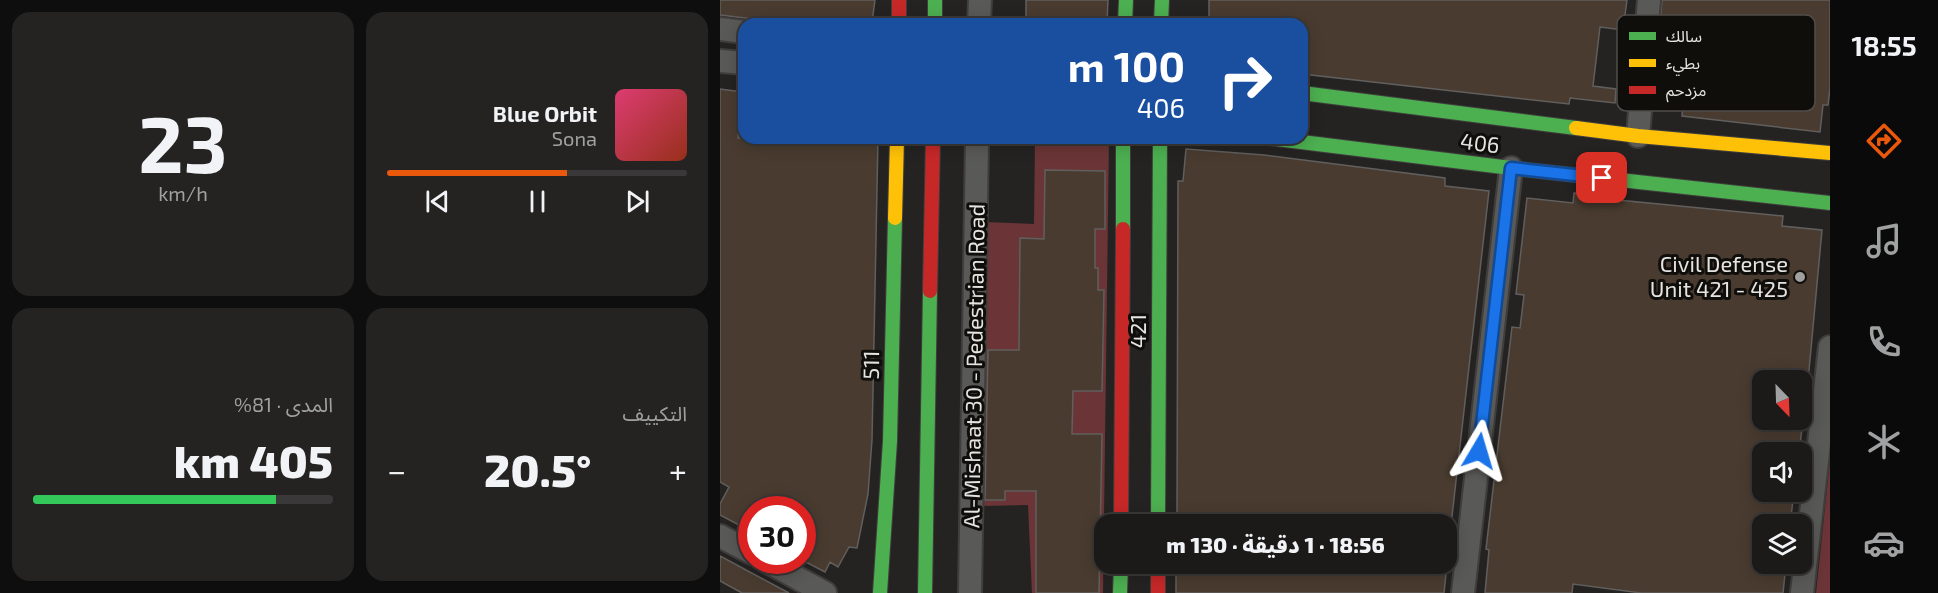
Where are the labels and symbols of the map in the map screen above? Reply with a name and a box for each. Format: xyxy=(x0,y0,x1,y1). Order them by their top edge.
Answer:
legend xyxy=(1617,15,1815,111)
text: سالك xyxy=(1666,26,1702,45)
text: بطيء xyxy=(1666,53,1700,76)
text: مزدحم xyxy=(1666,80,1706,103)
street label: 406 xyxy=(1459,127,1501,157)
pin xyxy=(1576,152,1627,203)
street label: Al-Mishaat 30 - Pedestrian Road xyxy=(957,204,989,528)
place label: Civil Defense Unit 421 - 425 xyxy=(1650,250,1788,301)
marker: Civil Defense Unit 421 - 425 xyxy=(1793,270,1807,284)
street label: 421 xyxy=(1124,314,1150,348)
street label: 511 xyxy=(857,350,883,380)
north arrow xyxy=(1752,370,1812,430)
position arrow xyxy=(1447,419,1511,483)
speed limit sign: 30 xyxy=(738,496,816,574)

